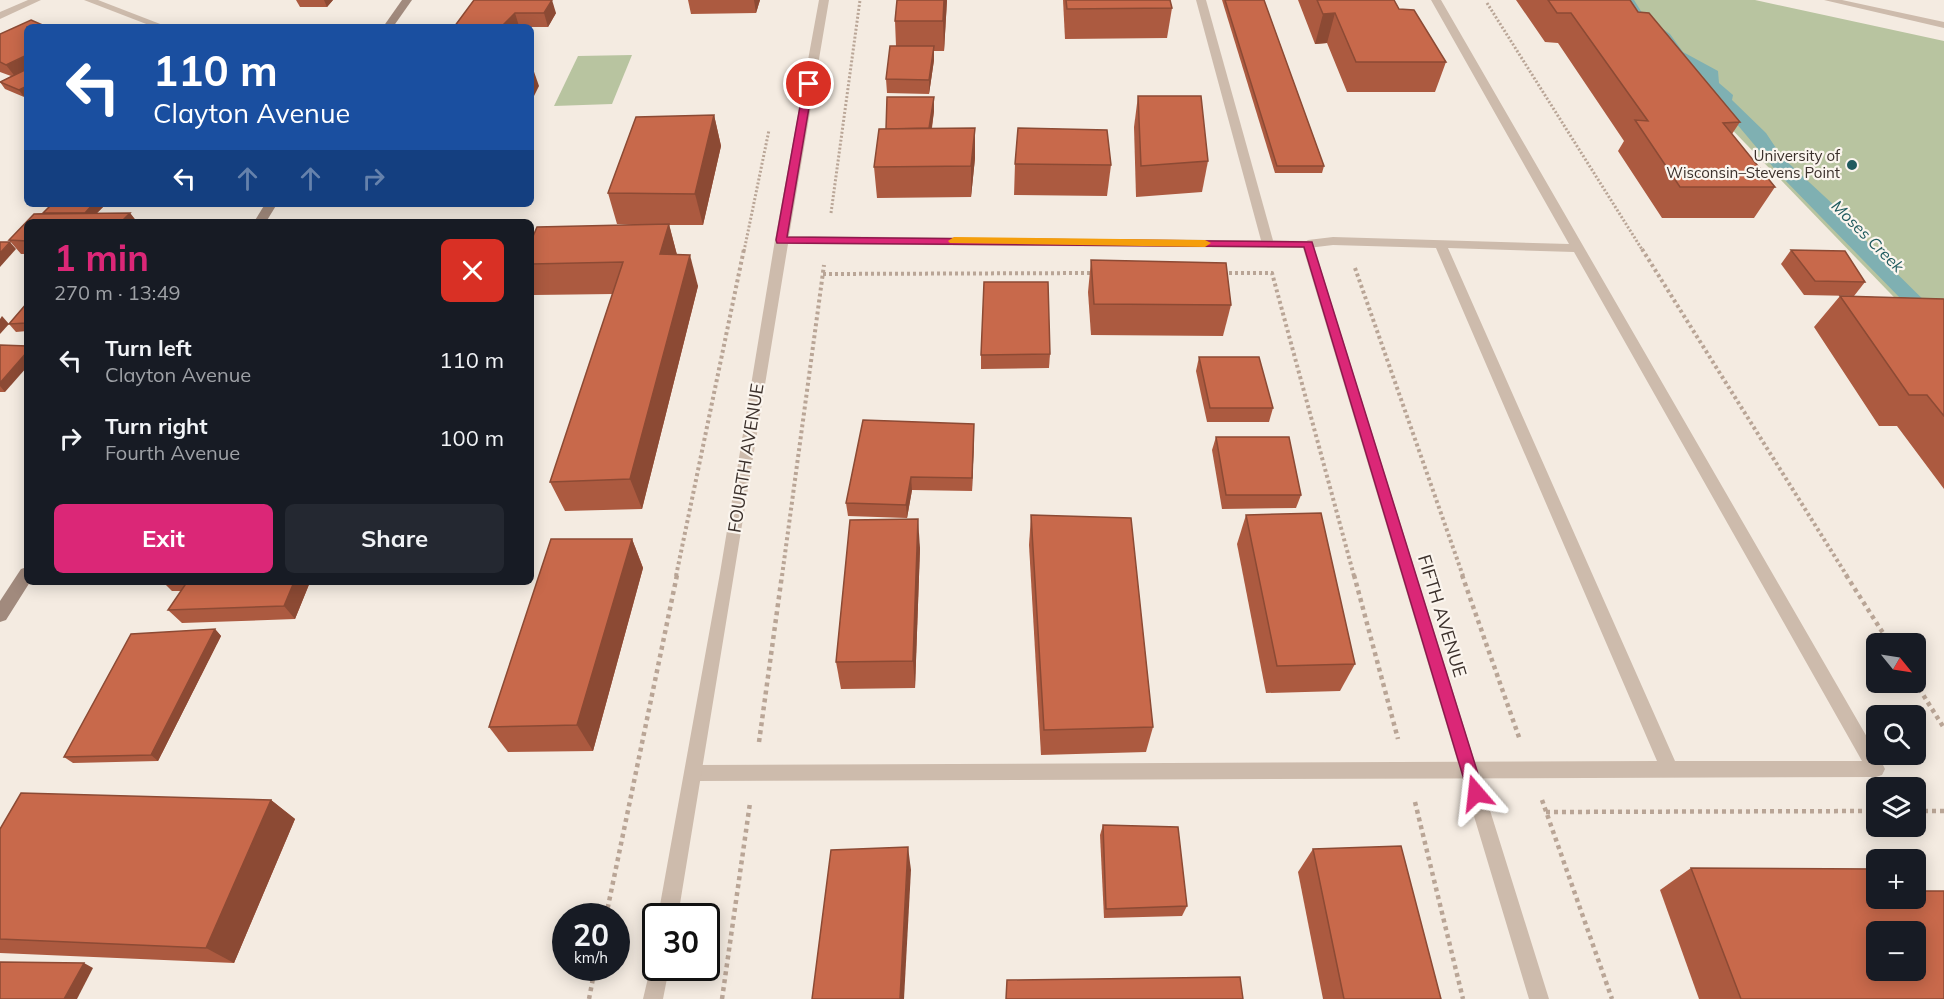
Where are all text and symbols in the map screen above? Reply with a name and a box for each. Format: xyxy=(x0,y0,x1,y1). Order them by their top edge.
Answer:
text: 110 m xyxy=(153,44,278,97)
icon: left xyxy=(54,48,132,126)
pin xyxy=(783,58,834,109)
icon: arrive xyxy=(792,67,825,100)
text: Clayton Avenue xyxy=(153,96,350,130)
place label: University of Wisconsin–Stevens Point xyxy=(1666,146,1841,182)
marker: University of Wisconsin–Stevens Point xyxy=(1845,158,1859,172)
icon: left xyxy=(168,162,201,195)
icon: ahead xyxy=(231,162,264,195)
icon: ahead xyxy=(294,162,327,195)
icon: right xyxy=(357,162,390,195)
water label: Moses Creek xyxy=(1828,196,1909,277)
text: 1 min xyxy=(54,235,149,280)
button: close xyxy=(441,239,504,302)
text: 270 m · 13:49 xyxy=(54,280,180,305)
text: Turn left xyxy=(105,334,192,362)
icon: left xyxy=(54,344,87,377)
text: 110 m xyxy=(439,346,504,374)
text: Clayton Avenue xyxy=(105,362,251,387)
street label: FOURTH AVENUE xyxy=(722,382,769,534)
text: Turn right xyxy=(105,412,208,440)
icon: right xyxy=(54,422,87,455)
text: 100 m xyxy=(439,424,504,452)
text: Fourth Avenue xyxy=(105,440,240,465)
button: Exit xyxy=(54,504,273,573)
button: Share xyxy=(285,504,504,573)
street label: FIFTH AVENUE xyxy=(1413,552,1472,680)
north arrow xyxy=(1866,633,1926,693)
map controls xyxy=(1866,633,1926,981)
button: search xyxy=(1866,705,1926,765)
position arrow xyxy=(1444,761,1508,825)
button: layers xyxy=(1866,777,1926,837)
button: + xyxy=(1866,849,1926,909)
speed limit sign: 30 xyxy=(642,903,720,981)
text: 20 xyxy=(573,916,609,954)
button: − xyxy=(1866,921,1926,981)
text: km/h xyxy=(574,948,608,967)

